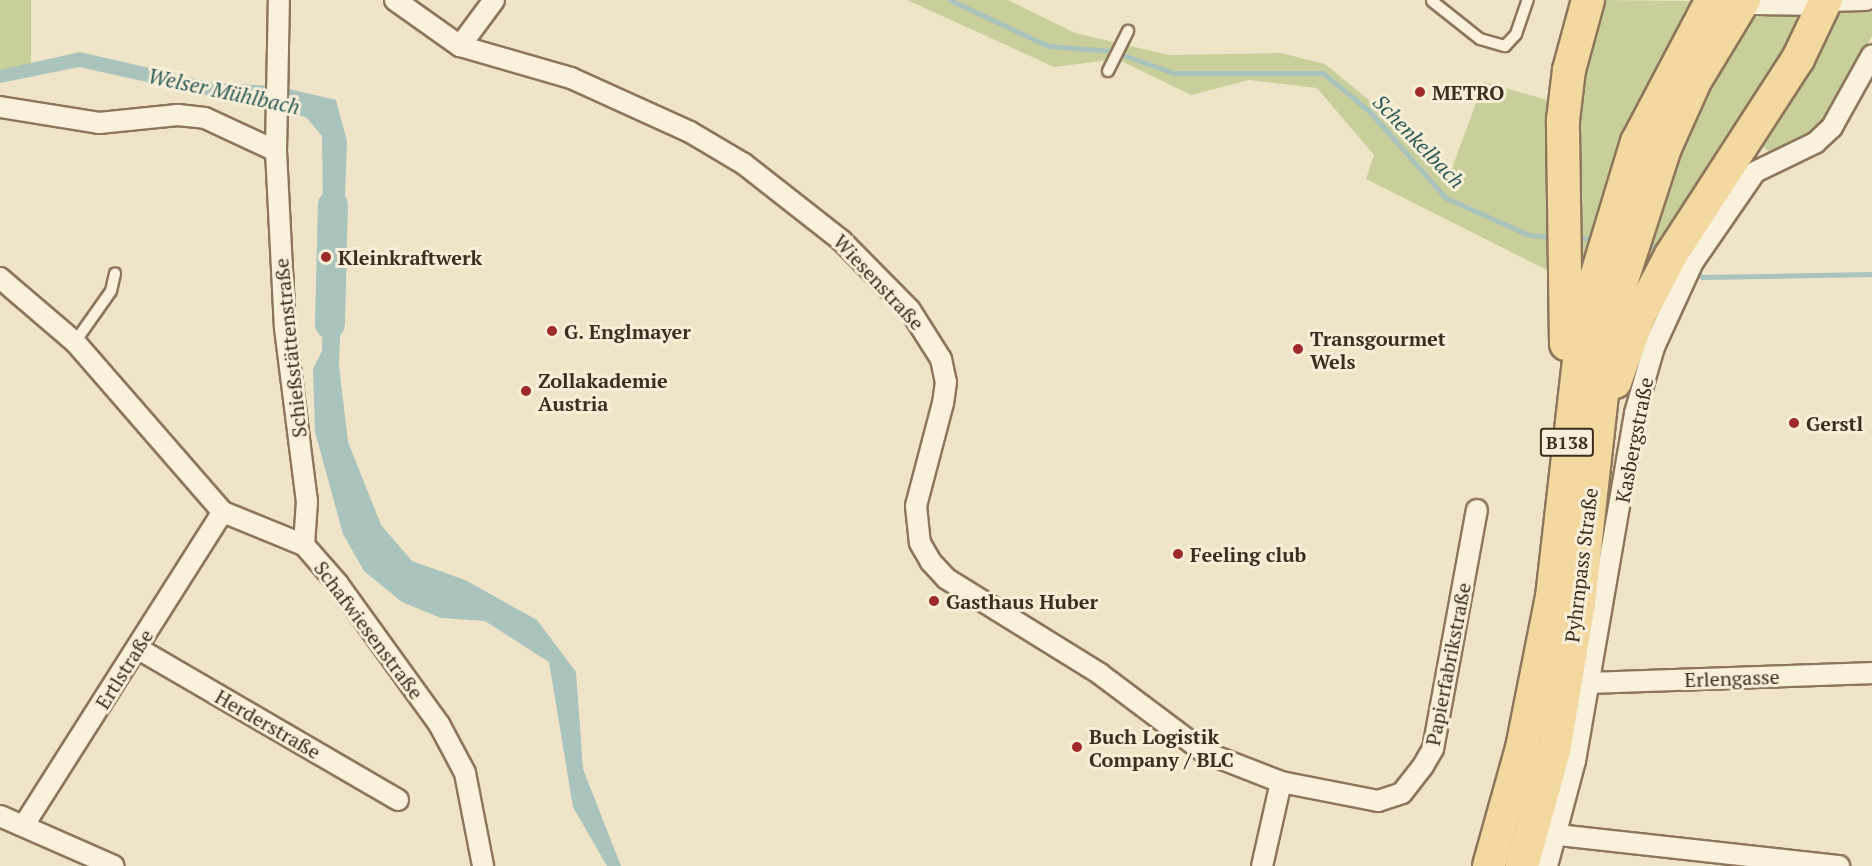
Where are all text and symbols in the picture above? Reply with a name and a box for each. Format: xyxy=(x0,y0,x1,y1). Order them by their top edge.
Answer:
water label: Welser Mühlbach xyxy=(146,63,302,119)
place label: METRO xyxy=(1432,80,1504,104)
marker: METRO xyxy=(1413,85,1427,99)
water label: Schenkelbach xyxy=(1368,89,1470,193)
street label: Wiesenstraße xyxy=(829,229,929,335)
place label: Kleinkraftwerk xyxy=(338,245,482,269)
marker: Kleinkraftwerk xyxy=(319,250,333,264)
street label: Schießstättenstraße xyxy=(269,257,311,439)
place label: G. Englmayer xyxy=(564,319,692,343)
marker: G. Englmayer xyxy=(545,324,559,338)
place label: Transgourmet Wels xyxy=(1310,326,1446,373)
marker: Transgourmet Wels xyxy=(1291,342,1305,356)
place label: Zollakademie Austria xyxy=(538,368,668,415)
street label: Kasbergstraße xyxy=(1610,375,1658,505)
marker: Zollakademie Austria xyxy=(519,384,533,398)
place label: Gerstl xyxy=(1806,411,1863,435)
marker: Gerstl xyxy=(1787,416,1801,430)
road number: B138 xyxy=(1538,427,1596,457)
street label: Pyhrnpass Straße xyxy=(1560,486,1602,644)
place label: Feeling club xyxy=(1190,542,1306,566)
marker: Feeling club xyxy=(1171,547,1185,561)
street label: Schafwiesenstraße xyxy=(309,556,429,704)
street label: Papierfabrikstraße xyxy=(1420,580,1476,748)
place label: Gasthaus Huber xyxy=(946,589,1098,613)
marker: Gasthaus Huber xyxy=(927,594,941,608)
street label: Ertlstraße xyxy=(90,625,158,713)
street label: Erlengasse xyxy=(1684,664,1780,692)
street label: Herderstraße xyxy=(211,684,325,764)
place label: Buch Logistik Company / BLC xyxy=(1089,724,1234,771)
marker: Buch Logistik Company / BLC xyxy=(1070,740,1084,754)

